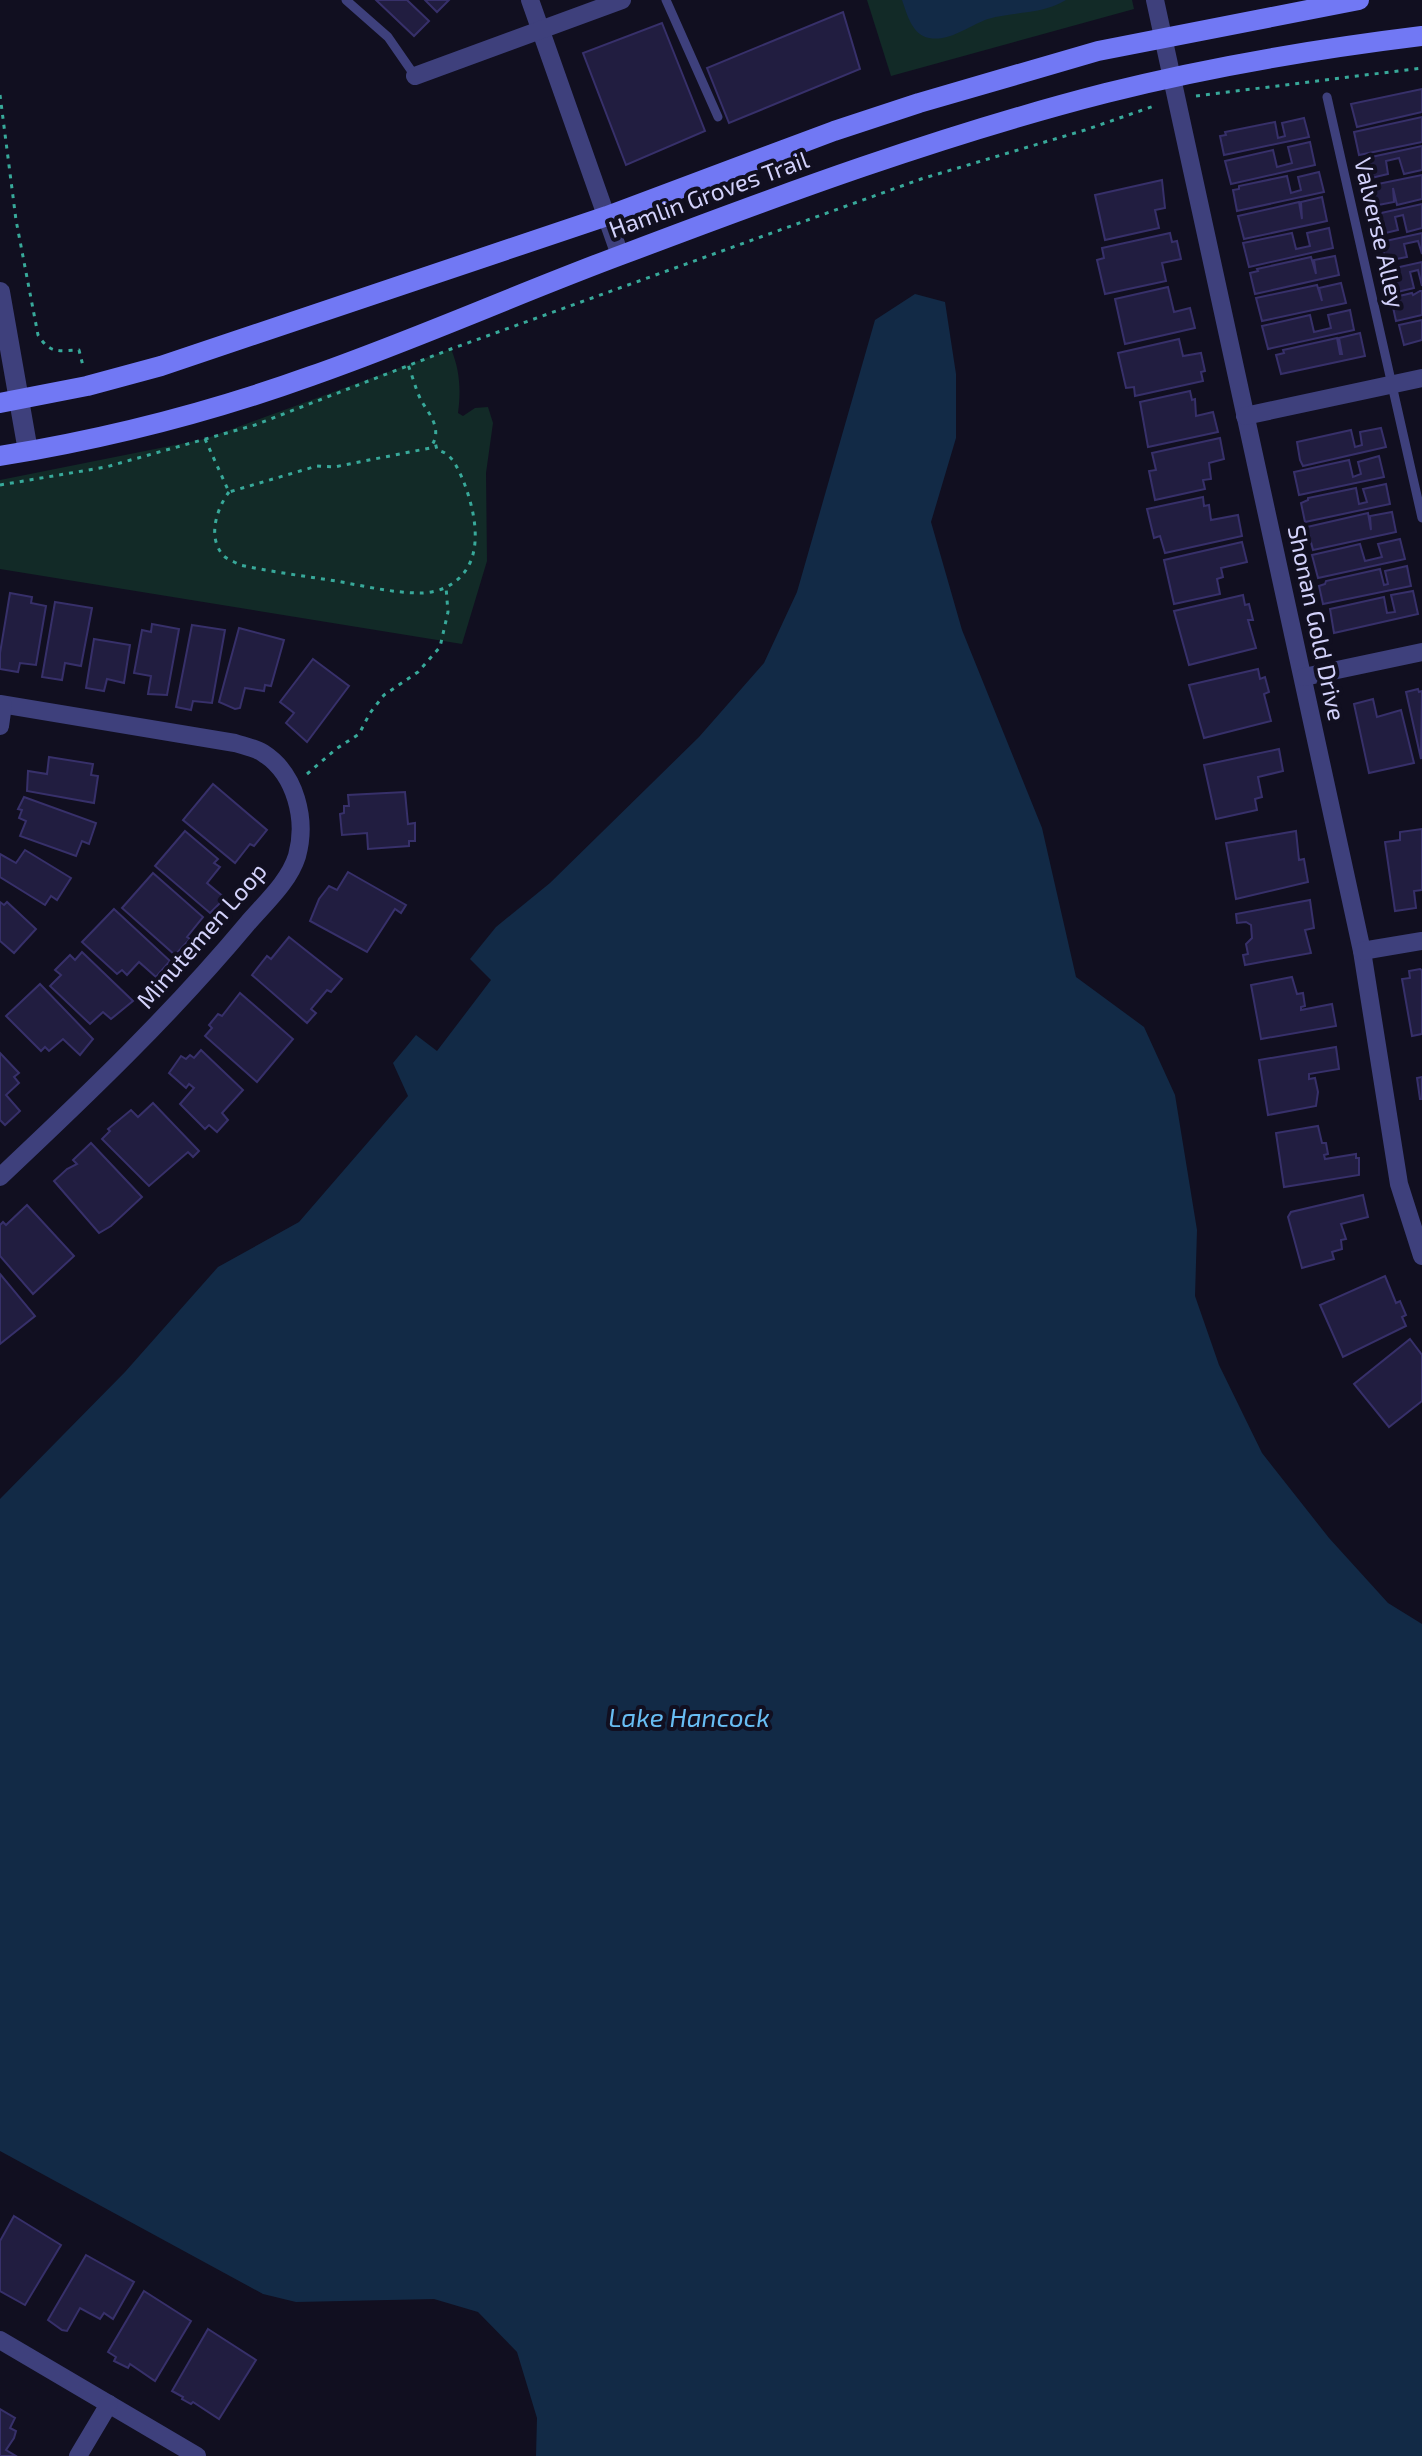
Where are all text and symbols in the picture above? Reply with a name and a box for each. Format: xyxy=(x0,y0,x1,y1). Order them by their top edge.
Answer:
street label: Hamlin Groves Trail xyxy=(605,144,812,243)
street label: Valverse Alley xyxy=(1349,155,1412,311)
street label: Shonan Gold Drive xyxy=(1283,522,1352,723)
street label: Minutemen Loop xyxy=(130,856,272,1014)
water label: Lake Hancock xyxy=(608,1701,770,1732)

